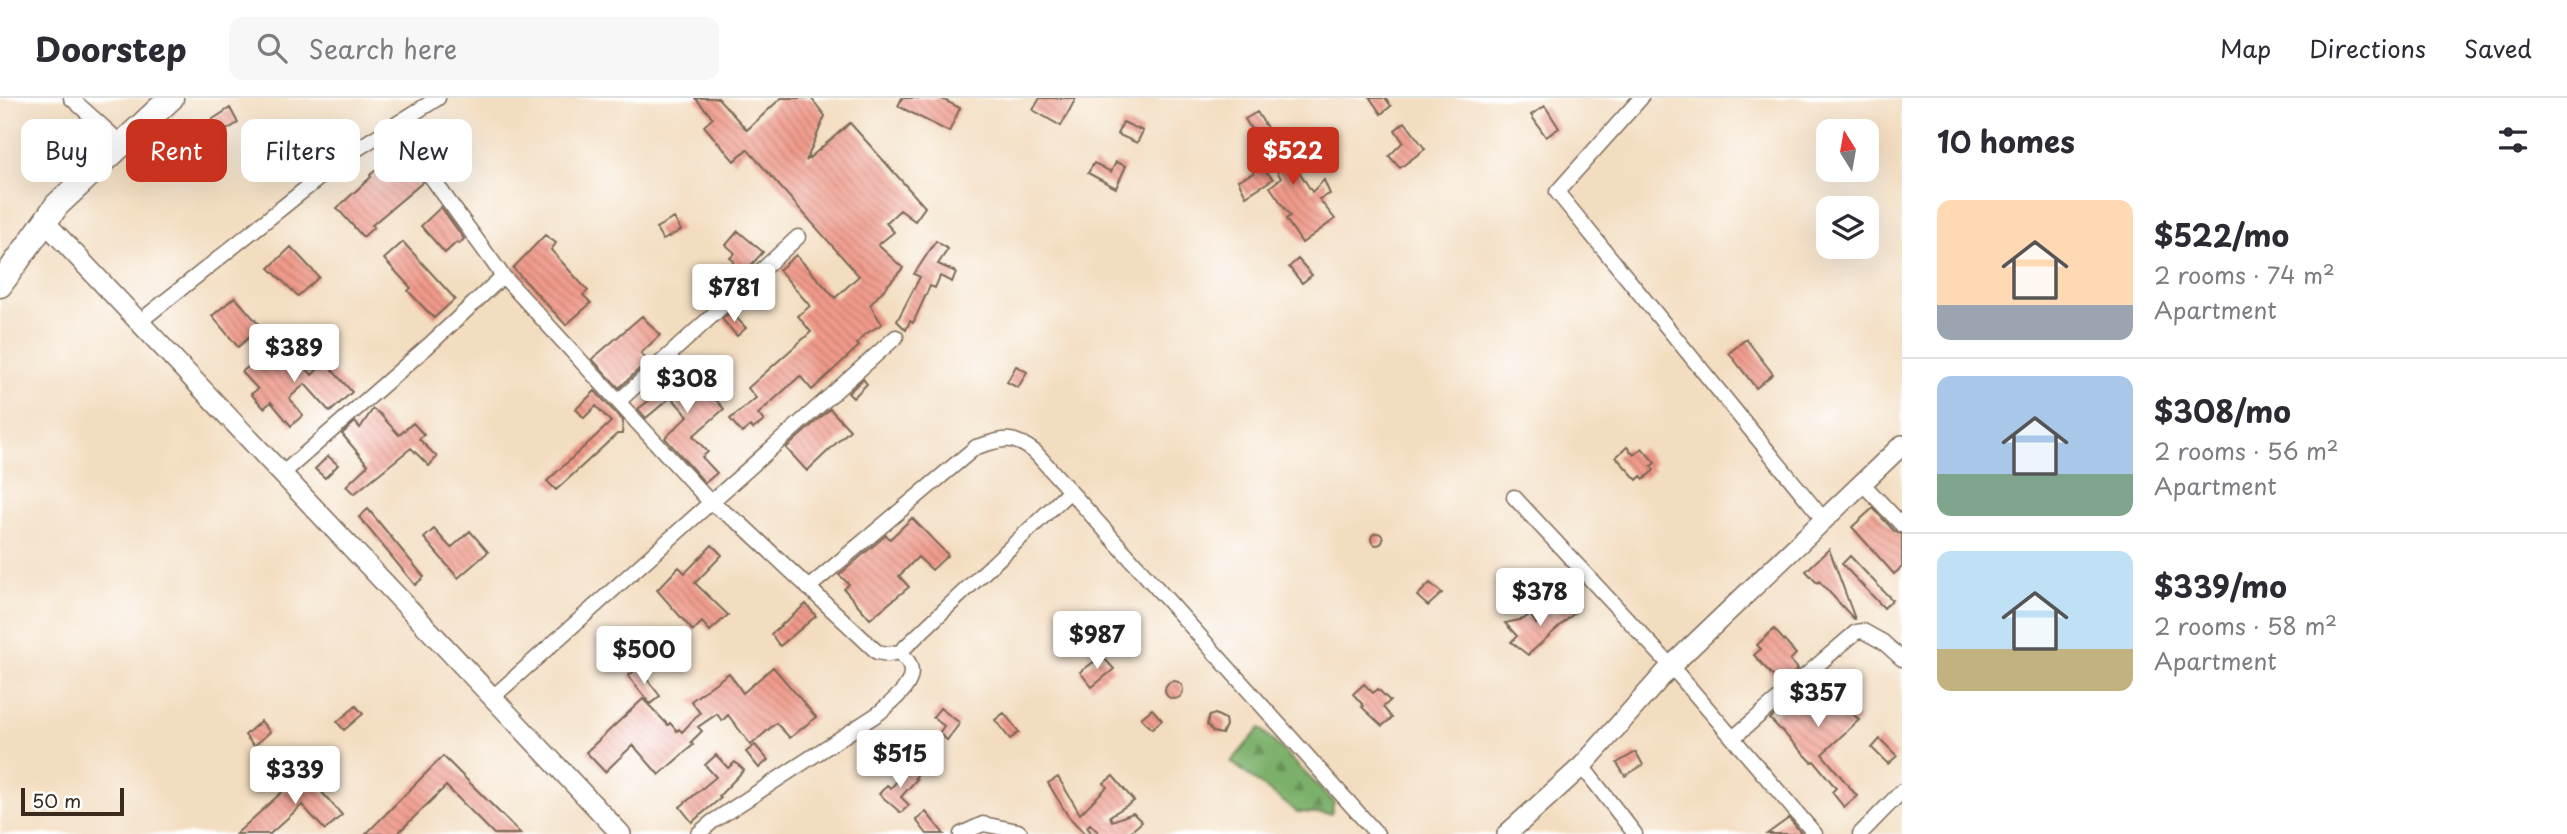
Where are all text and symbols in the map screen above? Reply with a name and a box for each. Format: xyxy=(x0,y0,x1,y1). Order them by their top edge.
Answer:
search box xyxy=(229,17,719,80)
text: Doorstep xyxy=(35,23,187,73)
icon: search xyxy=(253,29,291,67)
text: Search here xyxy=(309,29,457,68)
text: Map xyxy=(2220,30,2271,66)
text: Directions xyxy=(2309,30,2426,66)
text: Saved xyxy=(2464,30,2532,66)
text: 10 homes xyxy=(1937,118,2075,163)
chip: Buy xyxy=(21,119,112,182)
chip: Rent xyxy=(126,119,227,182)
chip: Filters xyxy=(241,119,360,182)
chip: New xyxy=(374,119,472,182)
north arrow xyxy=(1816,119,1880,182)
map controls xyxy=(1816,119,1879,259)
icon: filters xyxy=(2494,121,2532,159)
pin: $522 xyxy=(1252,127,1334,187)
text: $522 xyxy=(1263,132,1323,167)
button: layers xyxy=(1816,196,1879,259)
text: $522/mo xyxy=(2154,212,2289,257)
icon: home xyxy=(1993,228,2077,312)
text: 2 rooms · 74 m² xyxy=(2154,257,2335,292)
pin: $781 xyxy=(693,264,775,324)
text: $781 xyxy=(708,269,760,304)
text: Apartment xyxy=(2154,292,2277,327)
pin: $389 xyxy=(253,324,335,384)
text: $389 xyxy=(265,329,323,364)
pin: $308 xyxy=(646,356,728,415)
text: $308 xyxy=(656,360,718,395)
text: $308/mo xyxy=(2154,388,2291,433)
icon: home xyxy=(1993,404,2077,488)
text: 2 rooms · 56 m² xyxy=(2154,433,2339,468)
text: Apartment xyxy=(2154,468,2277,503)
text: $339/mo xyxy=(2154,563,2287,608)
pin: $378 xyxy=(1499,568,1581,628)
text: $378 xyxy=(1512,573,1568,608)
icon: home xyxy=(1993,579,2077,663)
text: 2 rooms · 58 m² xyxy=(2154,608,2337,643)
pin: $987 xyxy=(1056,612,1138,671)
text: $987 xyxy=(1069,616,1125,651)
pin: $500 xyxy=(603,626,685,686)
text: $500 xyxy=(612,631,676,666)
text: Apartment xyxy=(2154,643,2277,678)
pin: $357 xyxy=(1777,670,1859,729)
text: $357 xyxy=(1790,674,1846,709)
pin: $515 xyxy=(859,730,941,790)
text: $515 xyxy=(873,735,927,770)
pin: $339 xyxy=(254,746,336,806)
text: $339 xyxy=(266,751,324,786)
scale bar xyxy=(21,785,124,817)
text: 50 m xyxy=(32,786,81,814)

